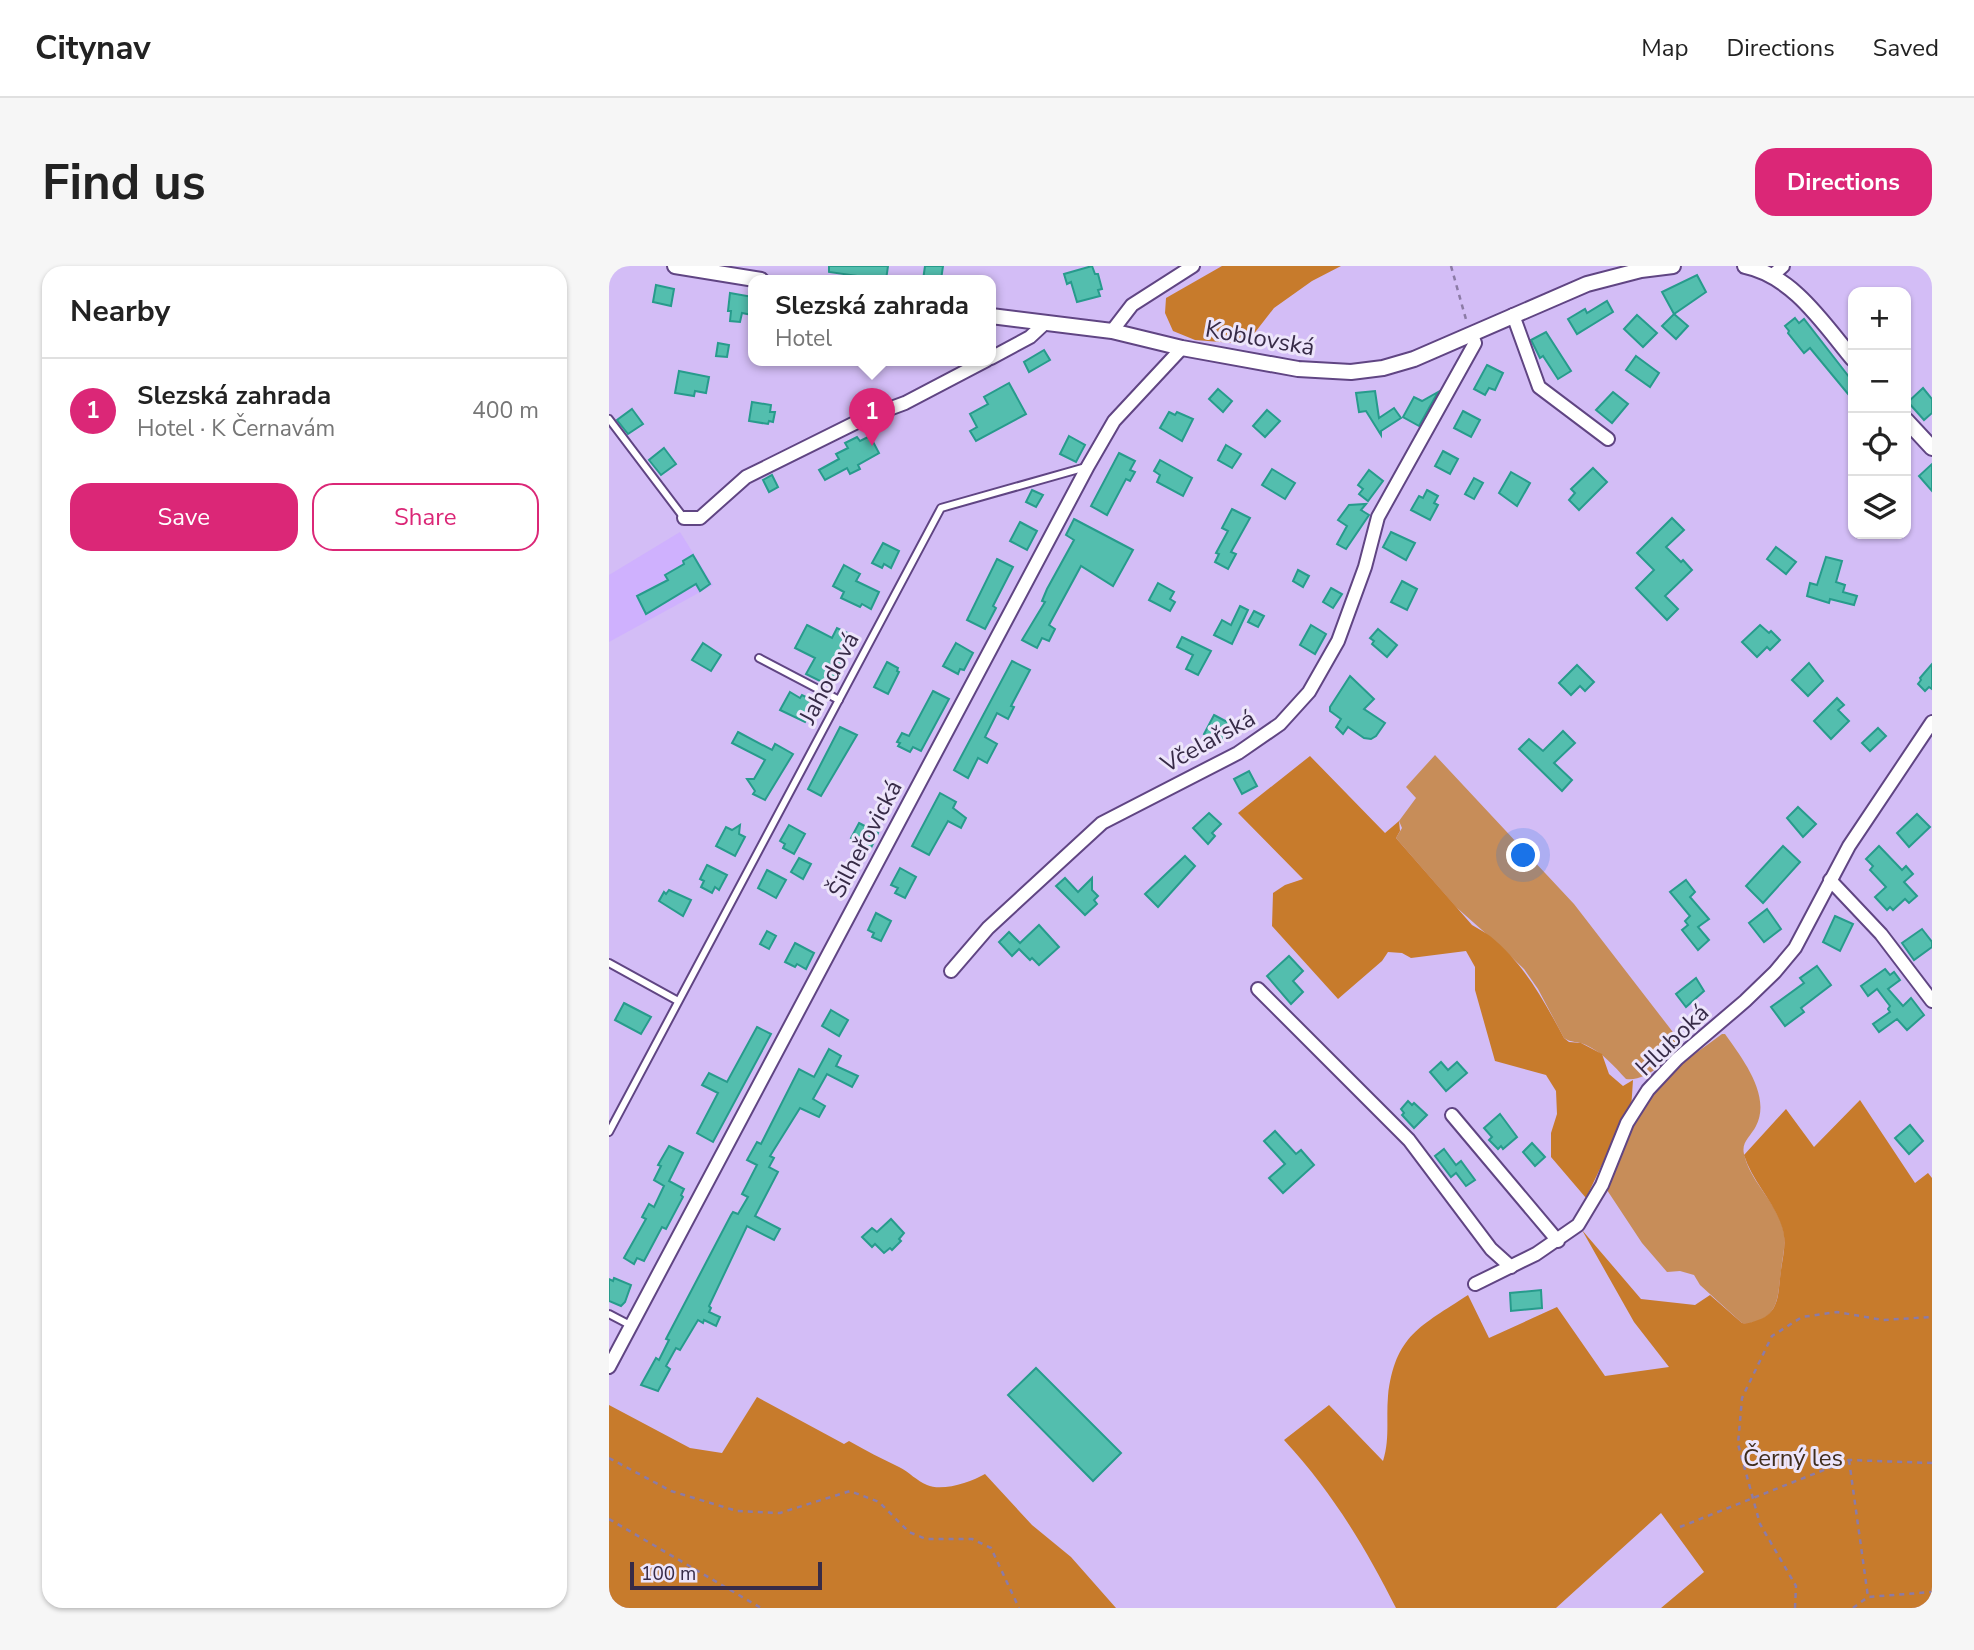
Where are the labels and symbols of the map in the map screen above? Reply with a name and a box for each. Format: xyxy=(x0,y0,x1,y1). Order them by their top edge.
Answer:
street label: Koblovská xyxy=(1203,313,1317,363)
pin: 1 xyxy=(849,388,895,446)
street label: Jahodová xyxy=(791,627,866,730)
street label: Včelařská xyxy=(1154,702,1261,780)
street label: Šilheřovická xyxy=(821,775,909,903)
your location xyxy=(1506,838,1540,872)
street label: Hluboká xyxy=(1628,997,1716,1083)
park label: Černý les xyxy=(1743,1442,1843,1474)
scale bar xyxy=(630,1559,823,1591)

